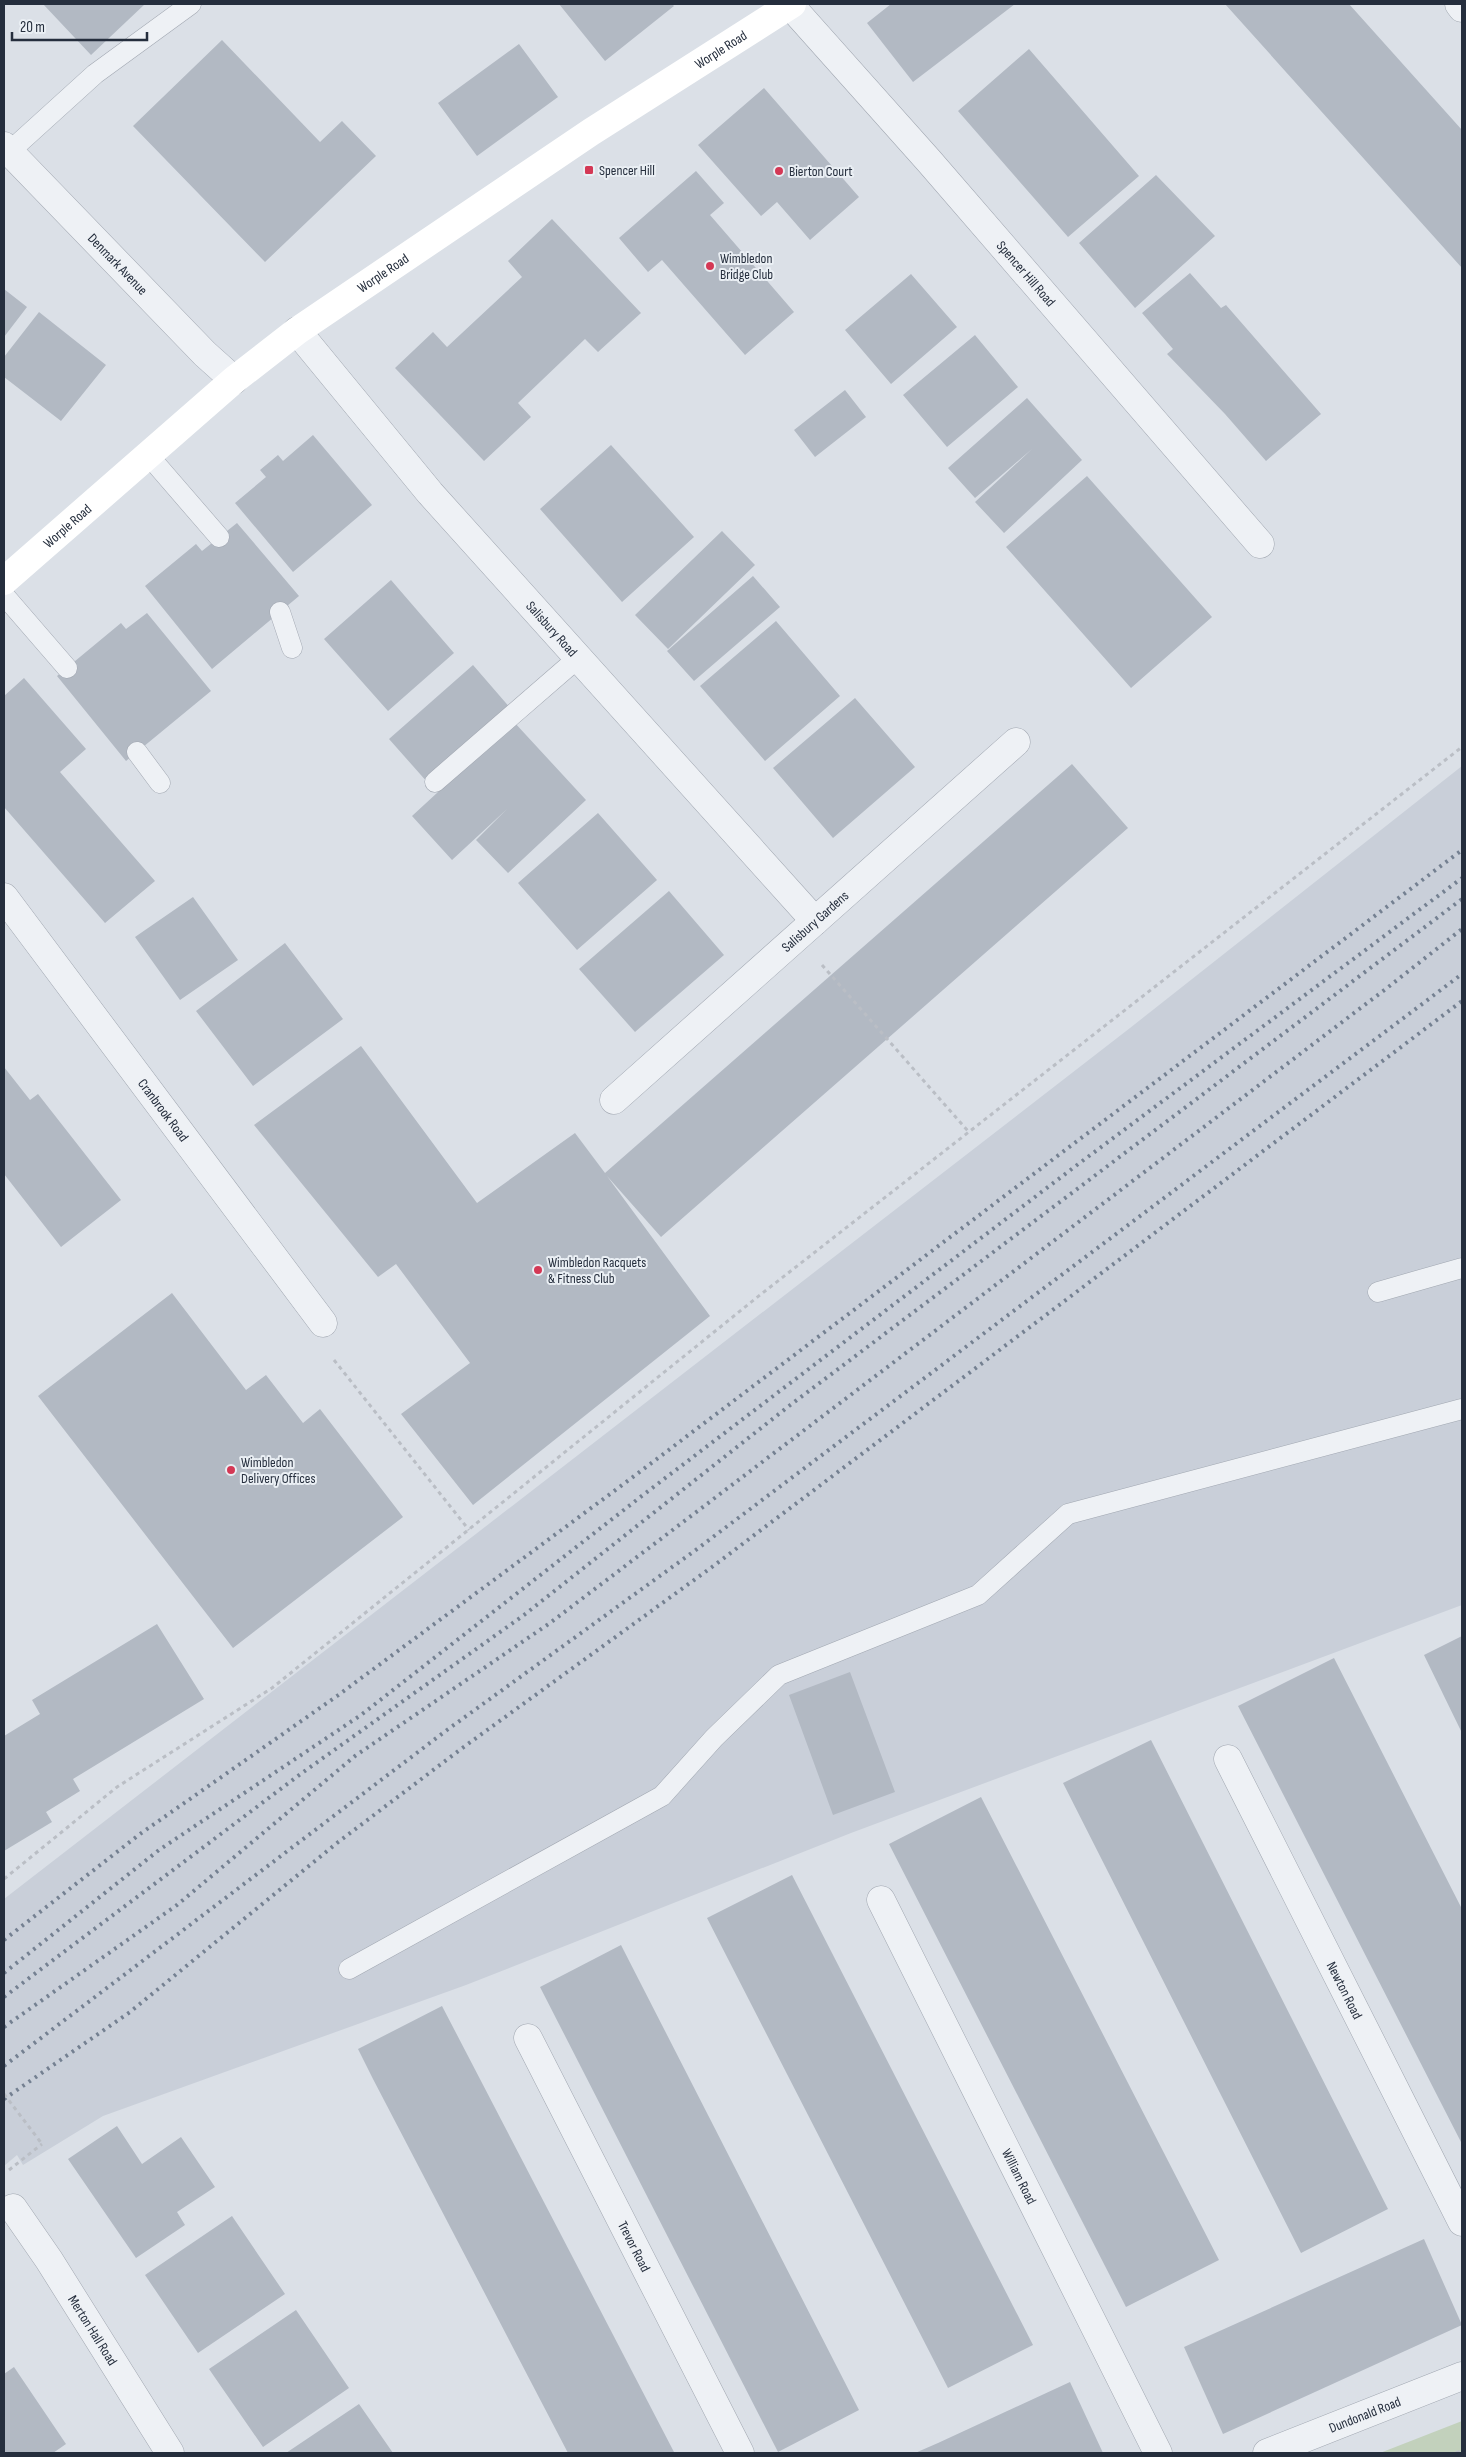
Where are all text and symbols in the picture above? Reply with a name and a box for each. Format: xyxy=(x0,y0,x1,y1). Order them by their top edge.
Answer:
scale bar xyxy=(12,10,148,42)
text: 20 m xyxy=(20,18,45,37)
street label: Worple Road xyxy=(691,27,750,72)
place label: Spencer Hill xyxy=(599,162,655,179)
place label: Bierton Court xyxy=(789,163,853,180)
marker: Spencer Hill xyxy=(583,164,595,176)
marker: Bierton Court xyxy=(773,165,785,177)
street label: Denmark Avenue xyxy=(84,230,151,298)
street label: Spencer Hill Road xyxy=(993,237,1059,310)
street label: Worple Road xyxy=(354,249,412,296)
place label: Wimbledon Bridge Club xyxy=(720,250,773,283)
marker: Wimbledon Bridge Club xyxy=(704,260,716,272)
street label: Worple Road xyxy=(40,500,95,551)
street label: Salisbury Road xyxy=(523,597,581,660)
street label: Salisbury Gardens xyxy=(778,887,852,955)
street label: Cranbrook Road xyxy=(134,1075,193,1145)
place label: Wimbledon Racquets & Fitness Club xyxy=(548,1254,646,1287)
marker: Wimbledon Racquets & Fitness Club xyxy=(532,1264,544,1276)
place label: Wimbledon Delivery Offices xyxy=(241,1454,315,1487)
marker: Wimbledon Delivery Offices xyxy=(225,1464,237,1476)
street label: Newton Road xyxy=(1323,1959,1366,2022)
street label: William Road xyxy=(998,2146,1040,2207)
street label: Trevor Road xyxy=(614,2218,655,2275)
street label: Merton Hall Road xyxy=(65,2292,121,2369)
street label: Dundonald Road xyxy=(1326,2393,1403,2436)

